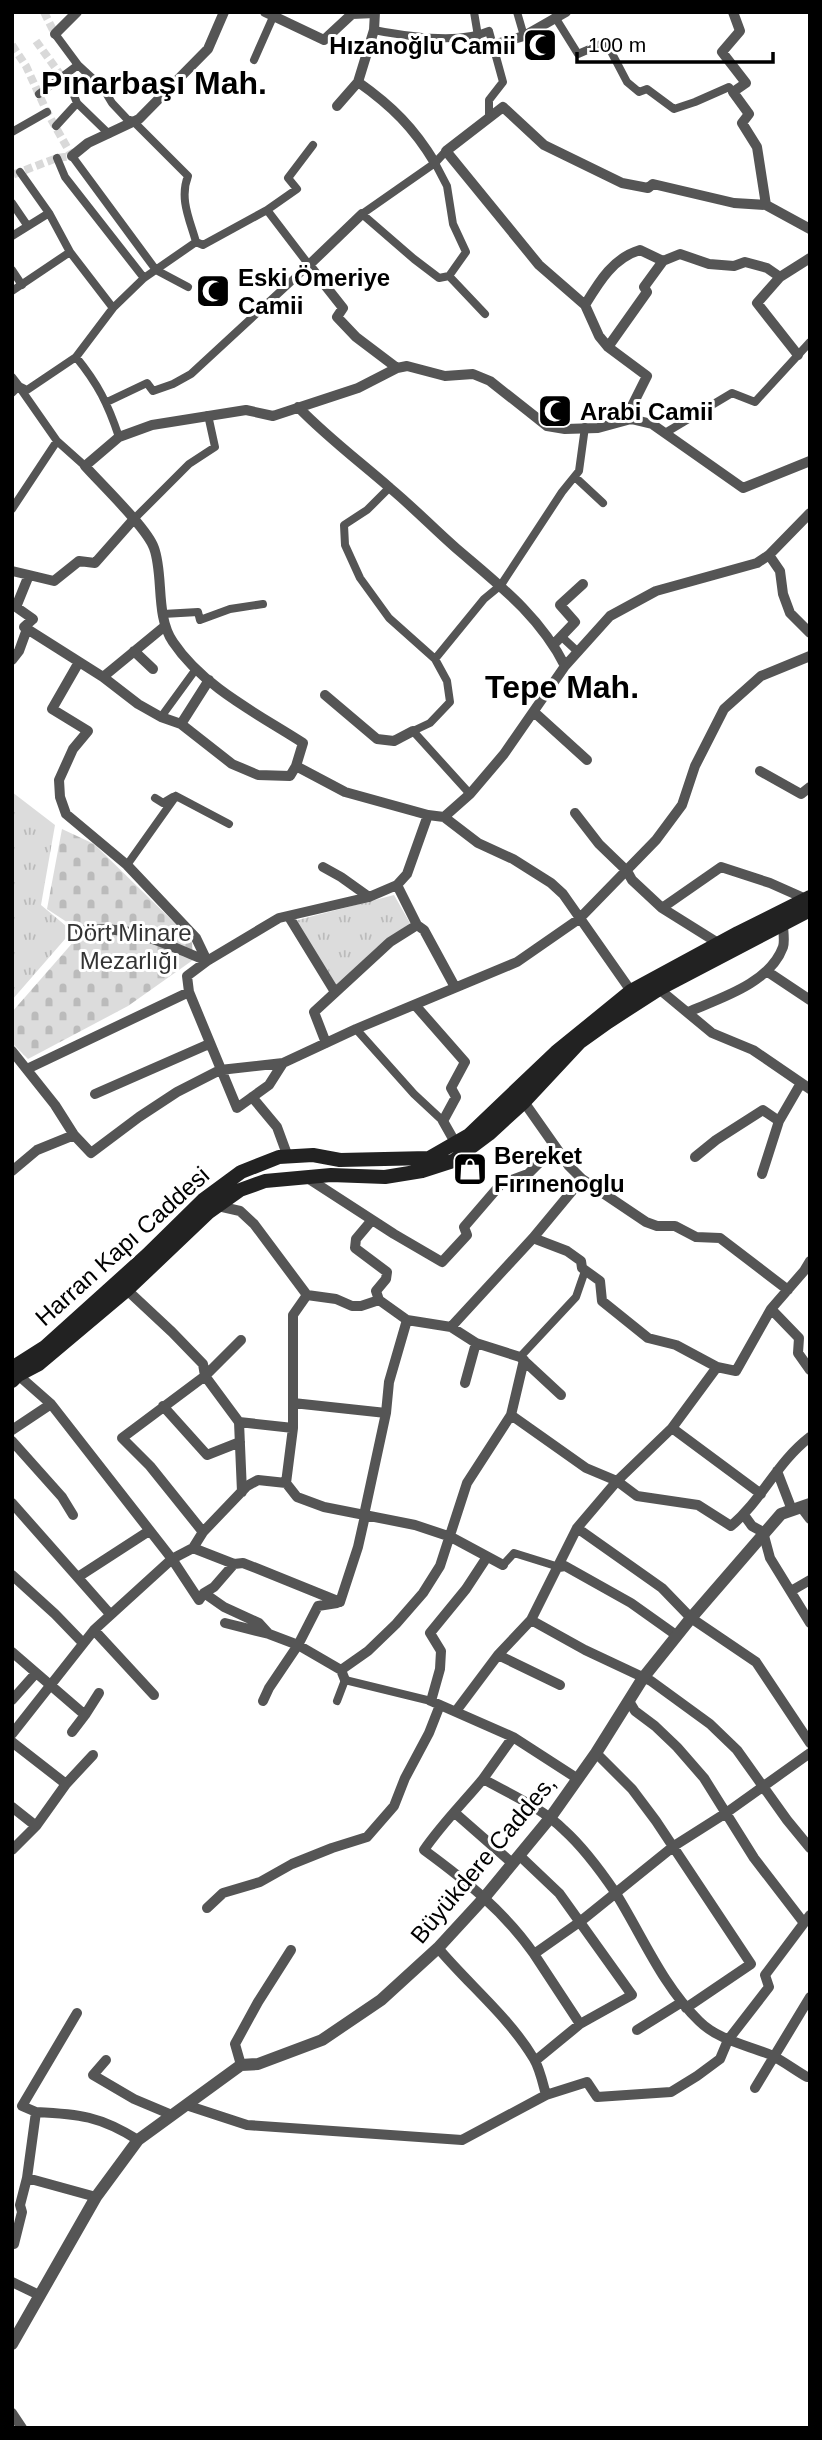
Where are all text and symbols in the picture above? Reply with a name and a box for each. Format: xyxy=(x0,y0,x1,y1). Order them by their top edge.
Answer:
scale bar xyxy=(577,21,773,65)
mosque icon: Hızanoğlu Camii xyxy=(521,26,559,64)
place label: Hızanoğlu Camii xyxy=(329,32,516,59)
text: 100 m xyxy=(588,33,646,56)
district label: Pınarbaşı Mah. xyxy=(41,65,267,101)
place label: Eski Ömeriye Camii xyxy=(238,264,390,319)
mosque icon: Eski Ömeriye Camii xyxy=(194,272,232,310)
mosque icon: Arabi Camii xyxy=(536,392,574,430)
place label: Arabi Camii xyxy=(580,398,713,425)
district label: Tepe Mah. xyxy=(485,669,639,705)
park label: Dört Minare Mezarlığı xyxy=(66,919,192,974)
place label: Bereket Fırınenoglu xyxy=(494,1142,625,1197)
shop icon: Bereket Fırınenoglu xyxy=(451,1150,489,1188)
street label: Harran Kapı Caddesi xyxy=(30,1161,214,1331)
street label: Büyükdere Caddes, xyxy=(405,1770,561,1948)

